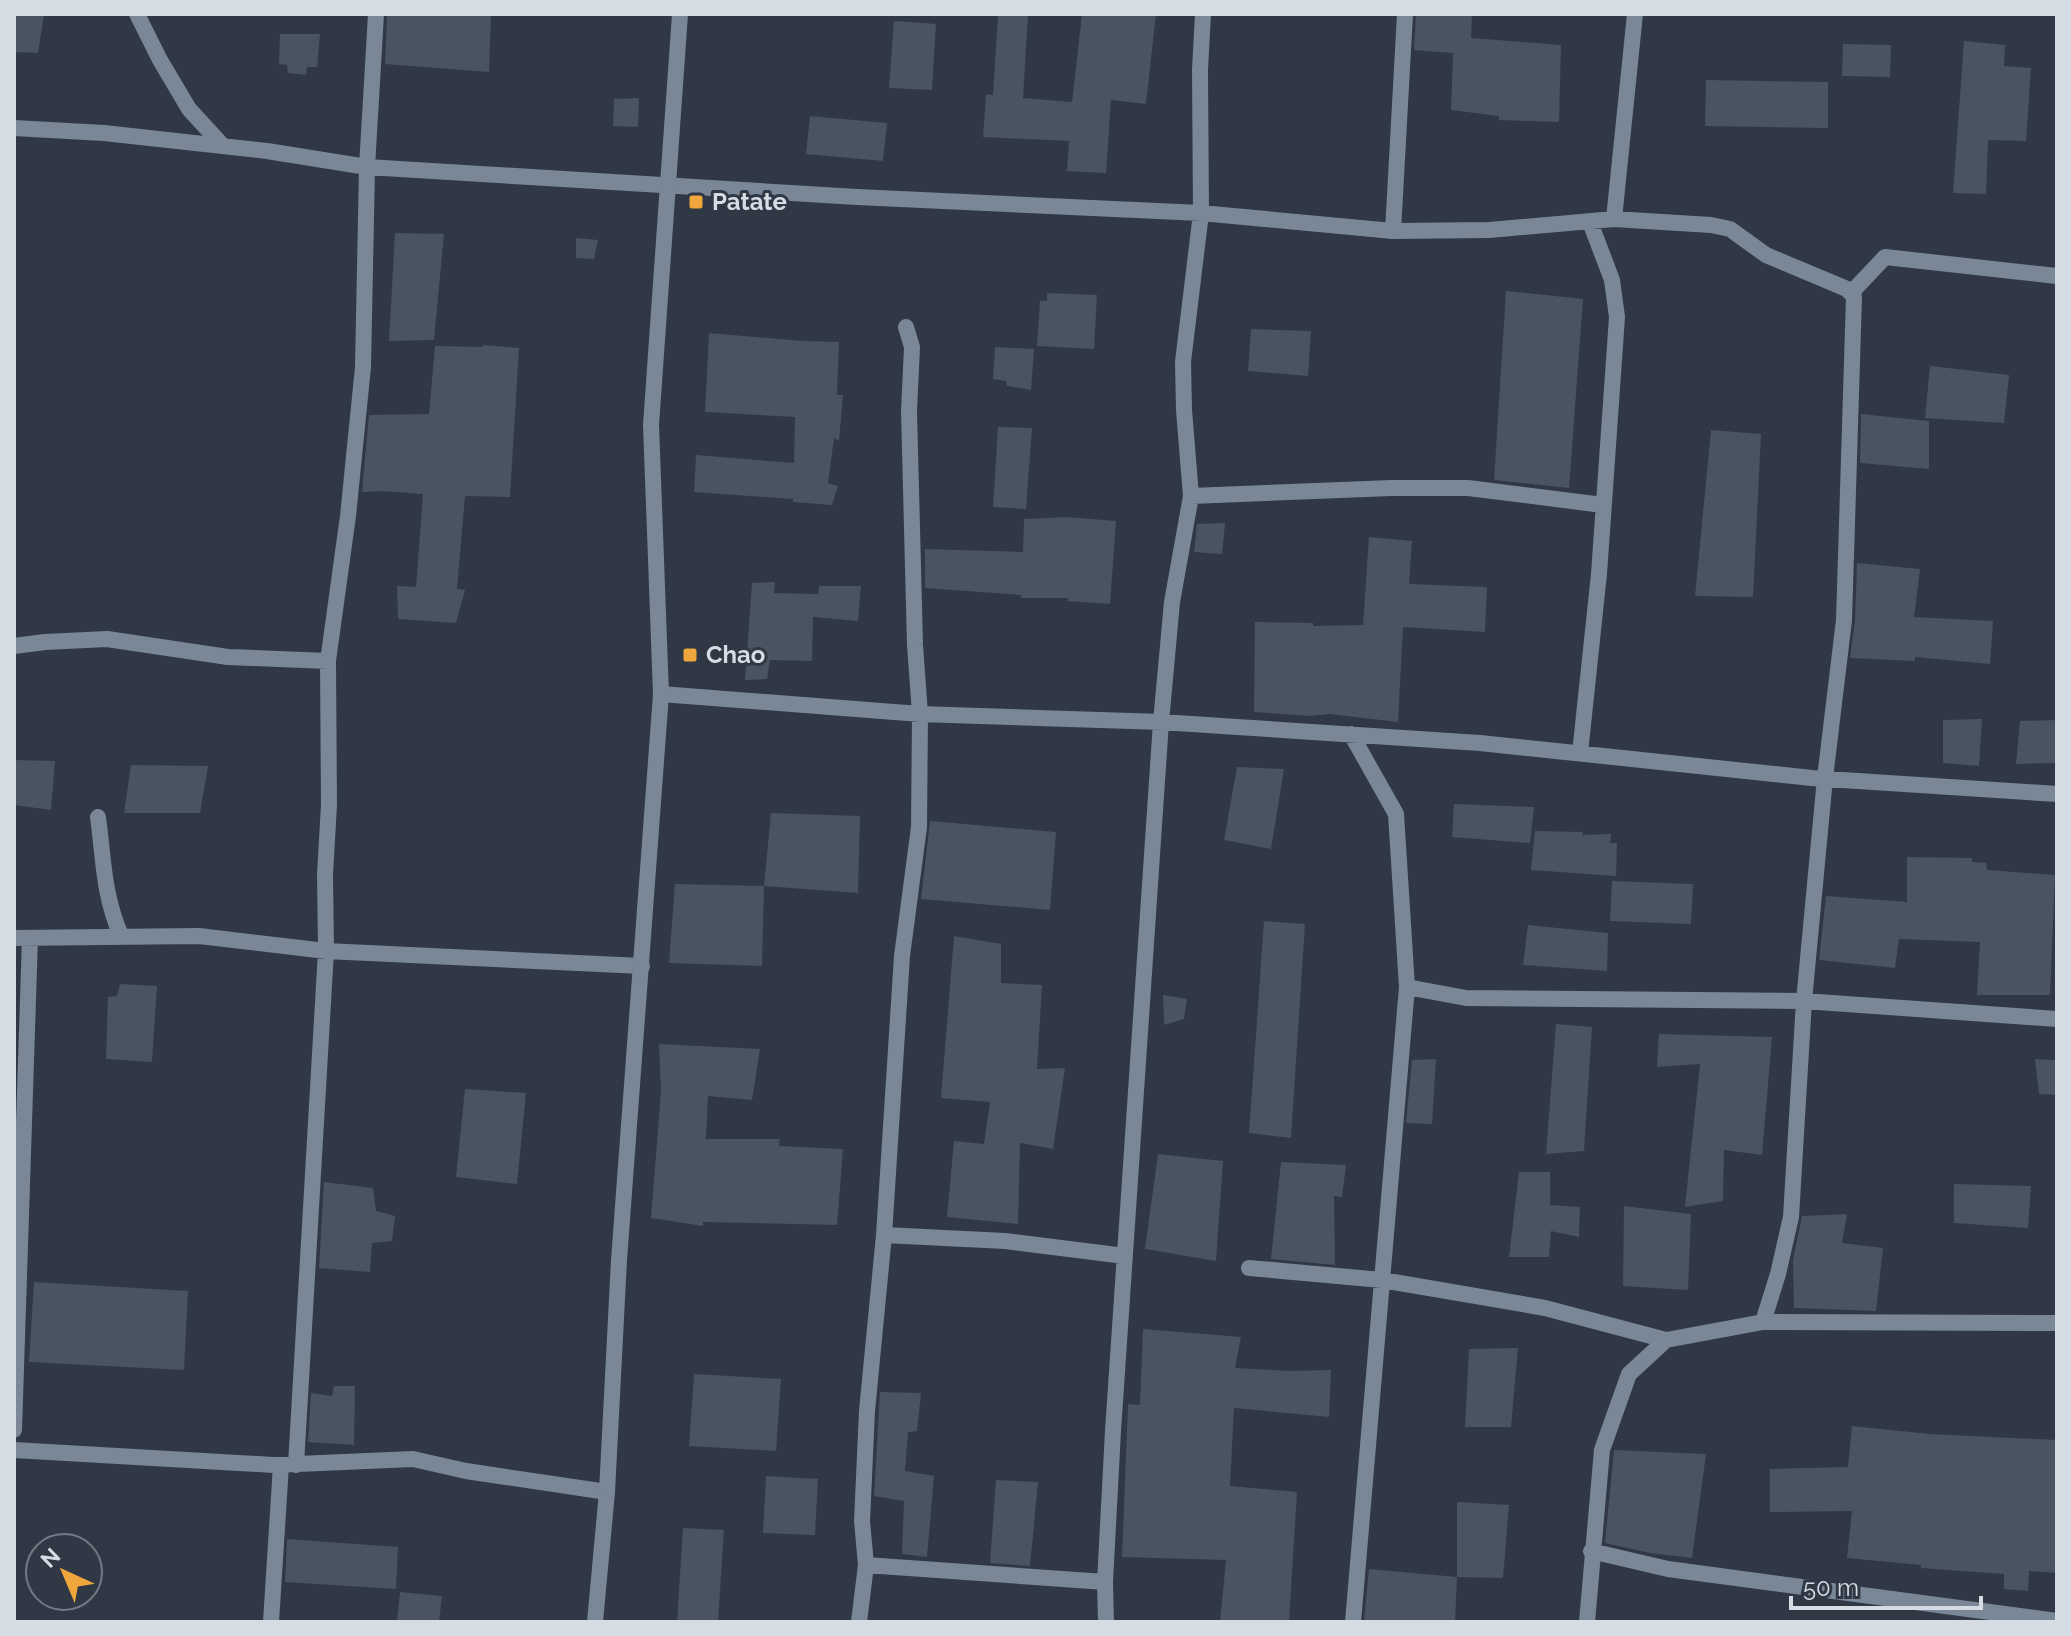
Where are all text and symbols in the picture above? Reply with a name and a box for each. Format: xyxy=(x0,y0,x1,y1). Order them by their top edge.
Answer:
place label: Patate xyxy=(712,187,787,216)
marker: Patate xyxy=(687,193,705,211)
place label: Chao xyxy=(706,640,765,669)
marker: Chao xyxy=(681,646,699,664)
north arrow xyxy=(24,1532,104,1612)
text: N xyxy=(35,1542,65,1573)
scale bar xyxy=(1791,1560,1981,1610)
text: 50 m xyxy=(1803,1573,1859,1602)

